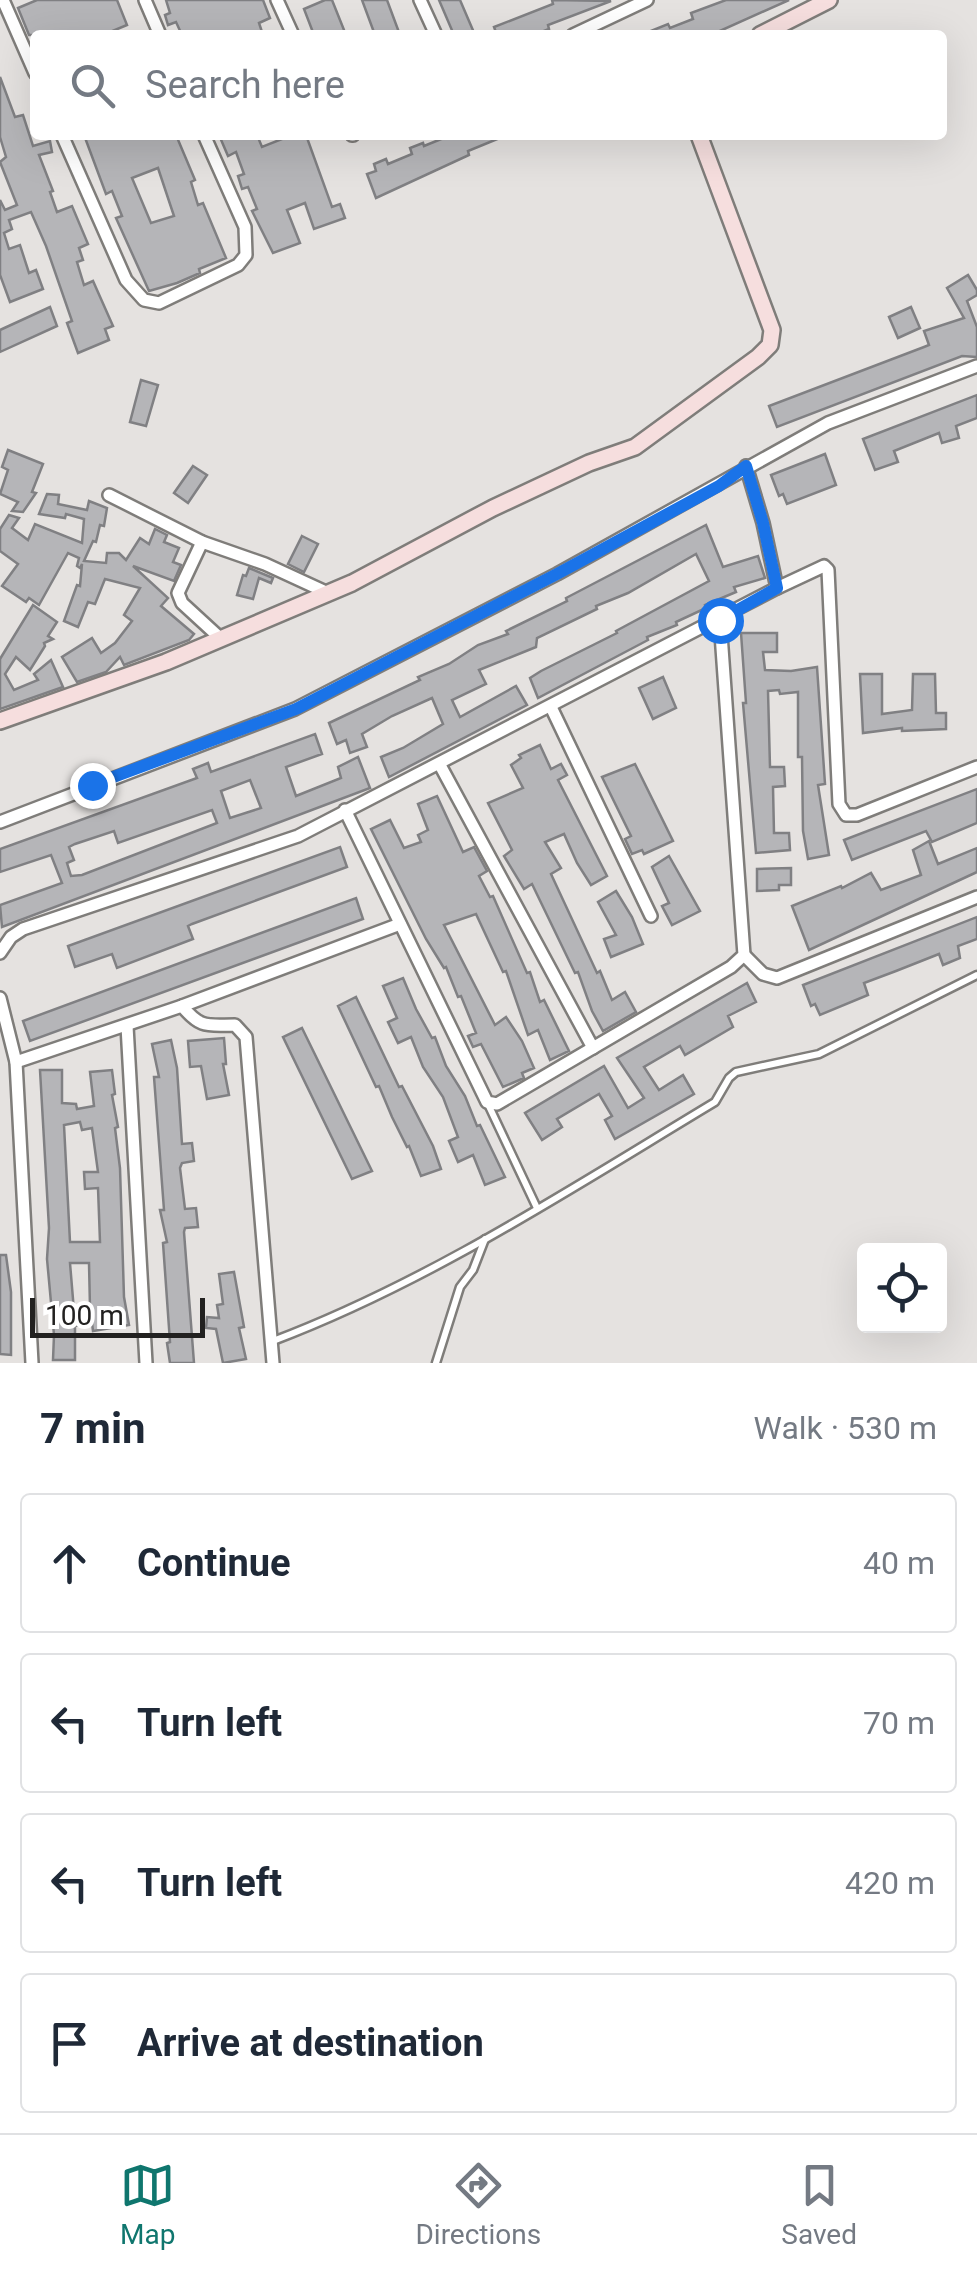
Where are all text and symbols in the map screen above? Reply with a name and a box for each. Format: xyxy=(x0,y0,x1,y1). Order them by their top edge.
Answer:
search box xyxy=(30,30,947,140)
icon: search xyxy=(65,58,120,113)
text: Search here xyxy=(145,63,345,107)
route start xyxy=(698,598,744,644)
route end xyxy=(70,763,116,809)
map controls xyxy=(857,1243,947,1333)
button: locate xyxy=(857,1243,947,1333)
scale bar xyxy=(30,1293,205,1338)
text: 100 m xyxy=(45,1299,124,1332)
text: 7 min xyxy=(40,1404,146,1453)
text: Walk · 530 m xyxy=(754,1409,937,1447)
icon: ahead xyxy=(42,1536,97,1591)
text: Continue xyxy=(137,1541,291,1585)
text: 40 m xyxy=(863,1544,935,1582)
icon: left xyxy=(42,1696,97,1751)
text: Turn left xyxy=(137,1701,282,1745)
text: 70 m xyxy=(863,1704,935,1742)
icon: left xyxy=(42,1856,97,1911)
text: Turn left xyxy=(137,1861,282,1905)
text: 420 m xyxy=(845,1864,935,1902)
icon: arrive xyxy=(42,2016,97,2071)
text: Arrive at destination xyxy=(137,2021,484,2065)
tab: Map xyxy=(120,2158,175,2251)
tab: Directions xyxy=(415,2158,541,2251)
tab: Saved xyxy=(781,2158,857,2251)

